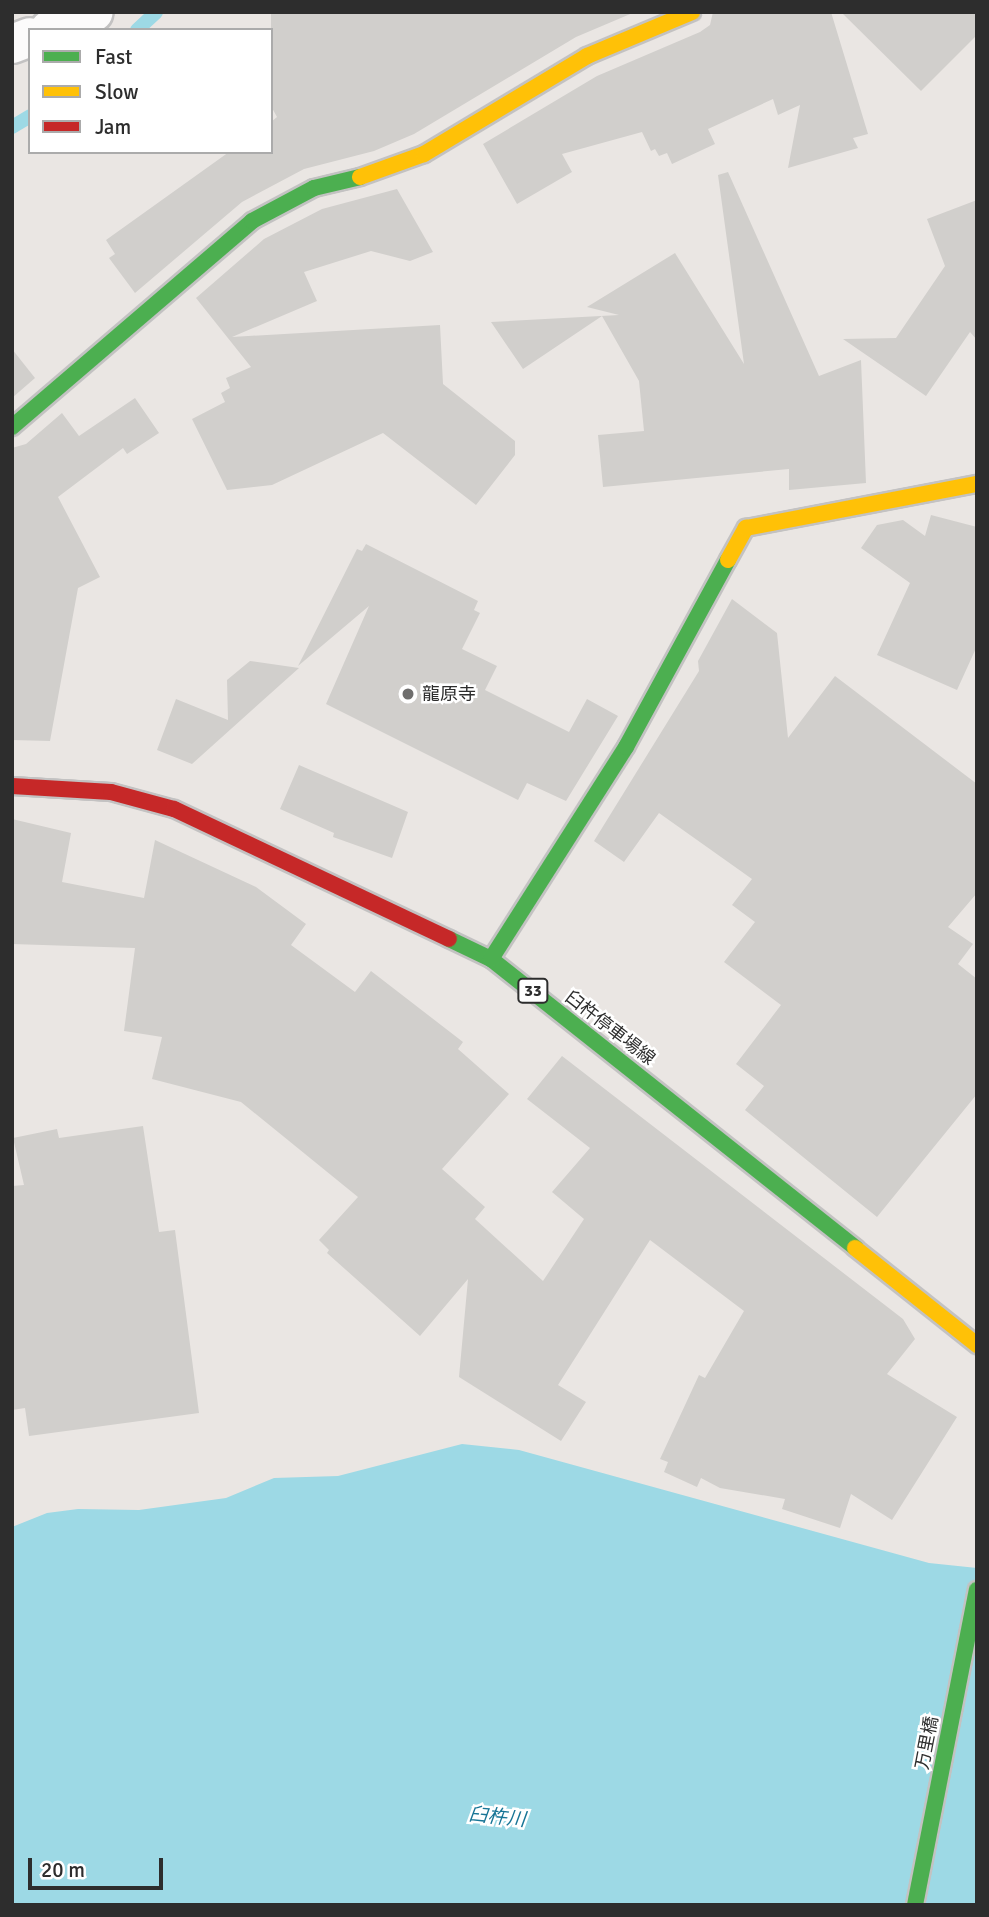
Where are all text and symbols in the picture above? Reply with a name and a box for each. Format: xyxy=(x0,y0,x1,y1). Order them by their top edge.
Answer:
legend xyxy=(28,28,273,154)
text: Fast xyxy=(95,44,132,70)
text: Slow xyxy=(95,79,139,105)
text: Jam xyxy=(95,114,131,140)
place label: 龍原寺 xyxy=(422,683,476,705)
marker: 龍原寺 xyxy=(400,686,416,702)
road number: 33 xyxy=(517,979,549,1004)
street label: 臼杵停車場線 xyxy=(561,986,659,1070)
street label: 万里橋 xyxy=(911,1714,943,1772)
water label: 臼杵川 xyxy=(467,1804,527,1832)
scale bar xyxy=(32,1843,166,1887)
text: 20 m xyxy=(41,1857,85,1883)

